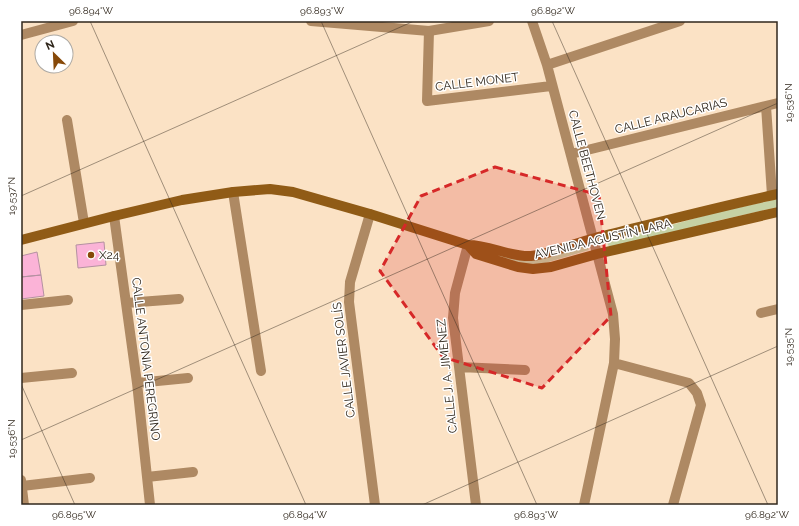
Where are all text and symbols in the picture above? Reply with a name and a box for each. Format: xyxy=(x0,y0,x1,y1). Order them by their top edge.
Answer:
text: 96.894°W xyxy=(69,5,114,16)
text: 96.893°W xyxy=(300,5,344,16)
text: 96.892°W xyxy=(531,5,575,16)
north arrow xyxy=(34,34,74,74)
text: N xyxy=(44,38,57,53)
street label: CALLE MONET xyxy=(434,70,520,94)
text: 19.536°N xyxy=(783,83,794,123)
street label: CALLE ARAUCARIAS xyxy=(613,95,729,137)
street label: CALLE BEETHOVEN xyxy=(566,109,608,221)
text: 19.537°N xyxy=(6,177,17,215)
street label: AVENIDA AGUSTÍN LARA xyxy=(533,216,673,262)
place label: X24 xyxy=(99,248,120,262)
marker: X24 xyxy=(86,250,96,260)
street label: CALLE ANTONIA PEREGRINO xyxy=(129,277,163,441)
street label: CALLE JAVIER SOLÍS xyxy=(330,302,358,418)
street label: CALLE J. A. JIMÉNEZ xyxy=(434,318,460,434)
text: 19.535°N xyxy=(783,328,794,366)
text: 19.536°N xyxy=(6,419,17,459)
text: 96.895°W xyxy=(52,509,97,520)
text: 96.894°W xyxy=(283,509,328,520)
text: 96.893°W xyxy=(514,509,558,520)
text: 96.892°W xyxy=(745,509,789,520)

